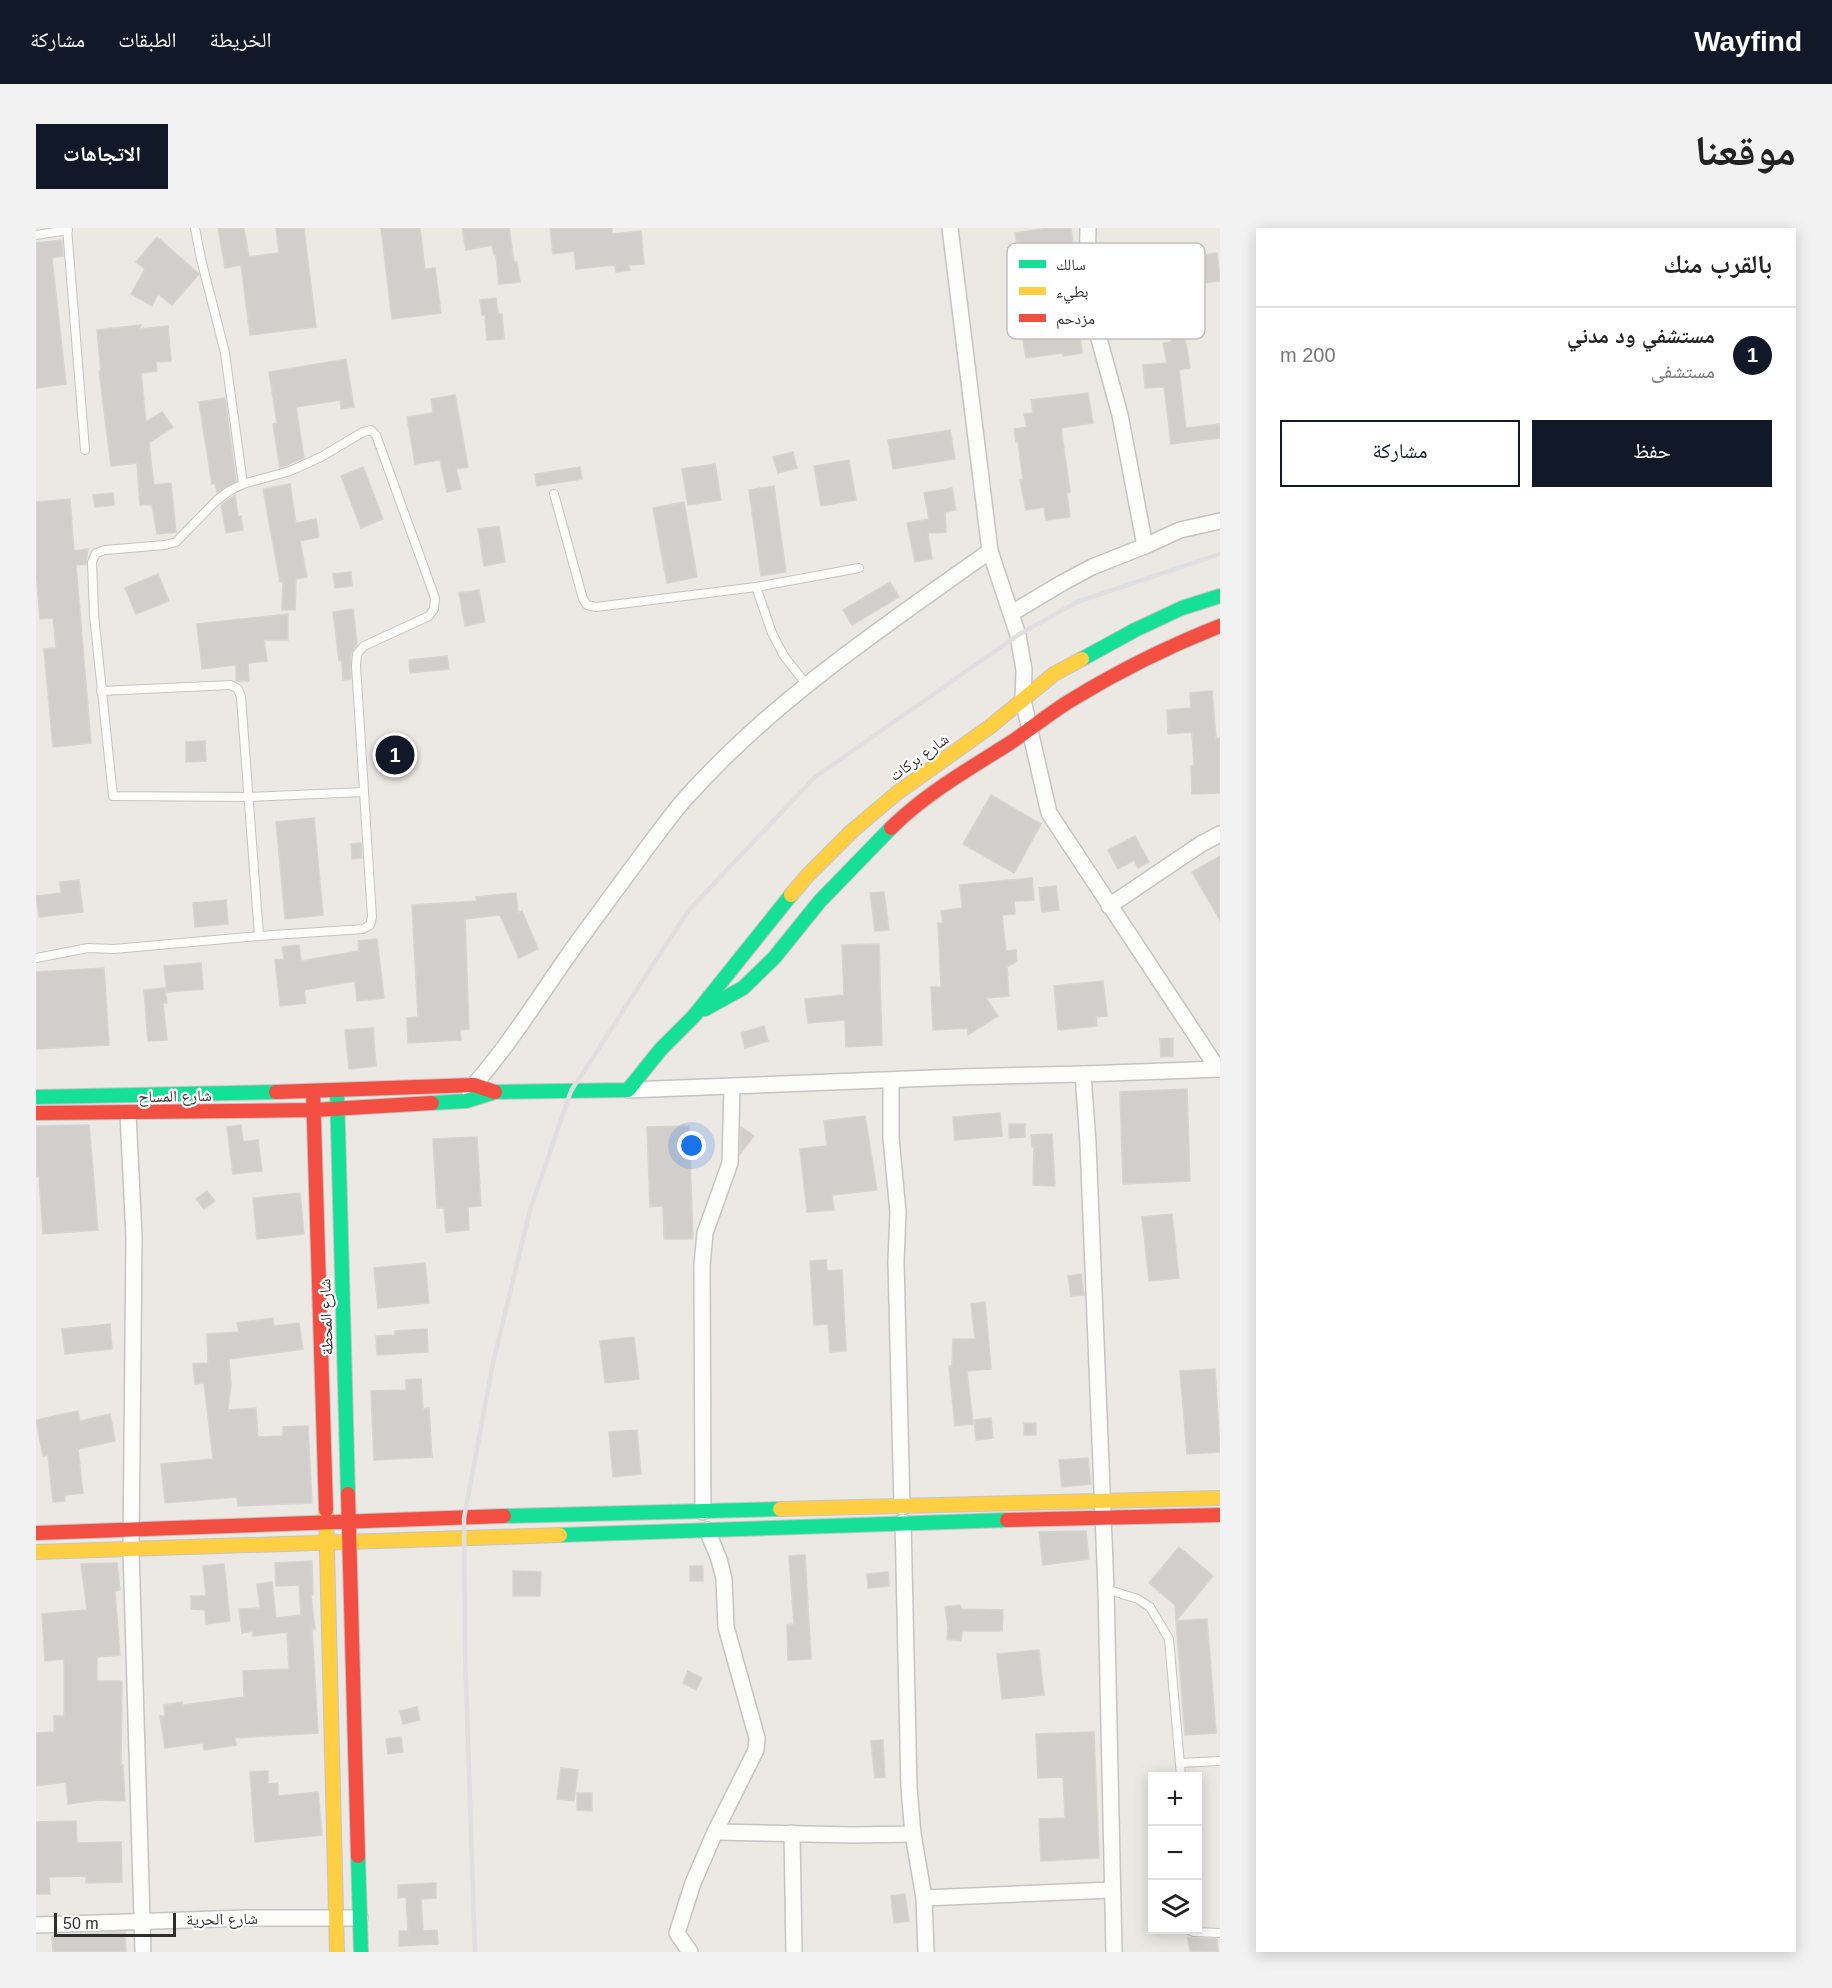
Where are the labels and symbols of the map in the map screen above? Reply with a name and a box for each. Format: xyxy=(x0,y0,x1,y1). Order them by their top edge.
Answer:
legend xyxy=(1007,243,1205,339)
text: سالك xyxy=(1056,256,1086,273)
text: بطيء xyxy=(1056,283,1088,304)
text: مزدحم xyxy=(1056,310,1095,329)
street label: شارع بركات xyxy=(886,730,953,786)
pin: 1 xyxy=(376,732,414,778)
street label: شارع المساح xyxy=(138,1087,212,1107)
your location xyxy=(677,1131,706,1160)
street label: شارع المحطة xyxy=(316,1278,338,1356)
scale bar xyxy=(54,1910,176,1938)
street label: شارع الحرية xyxy=(186,1910,258,1930)

